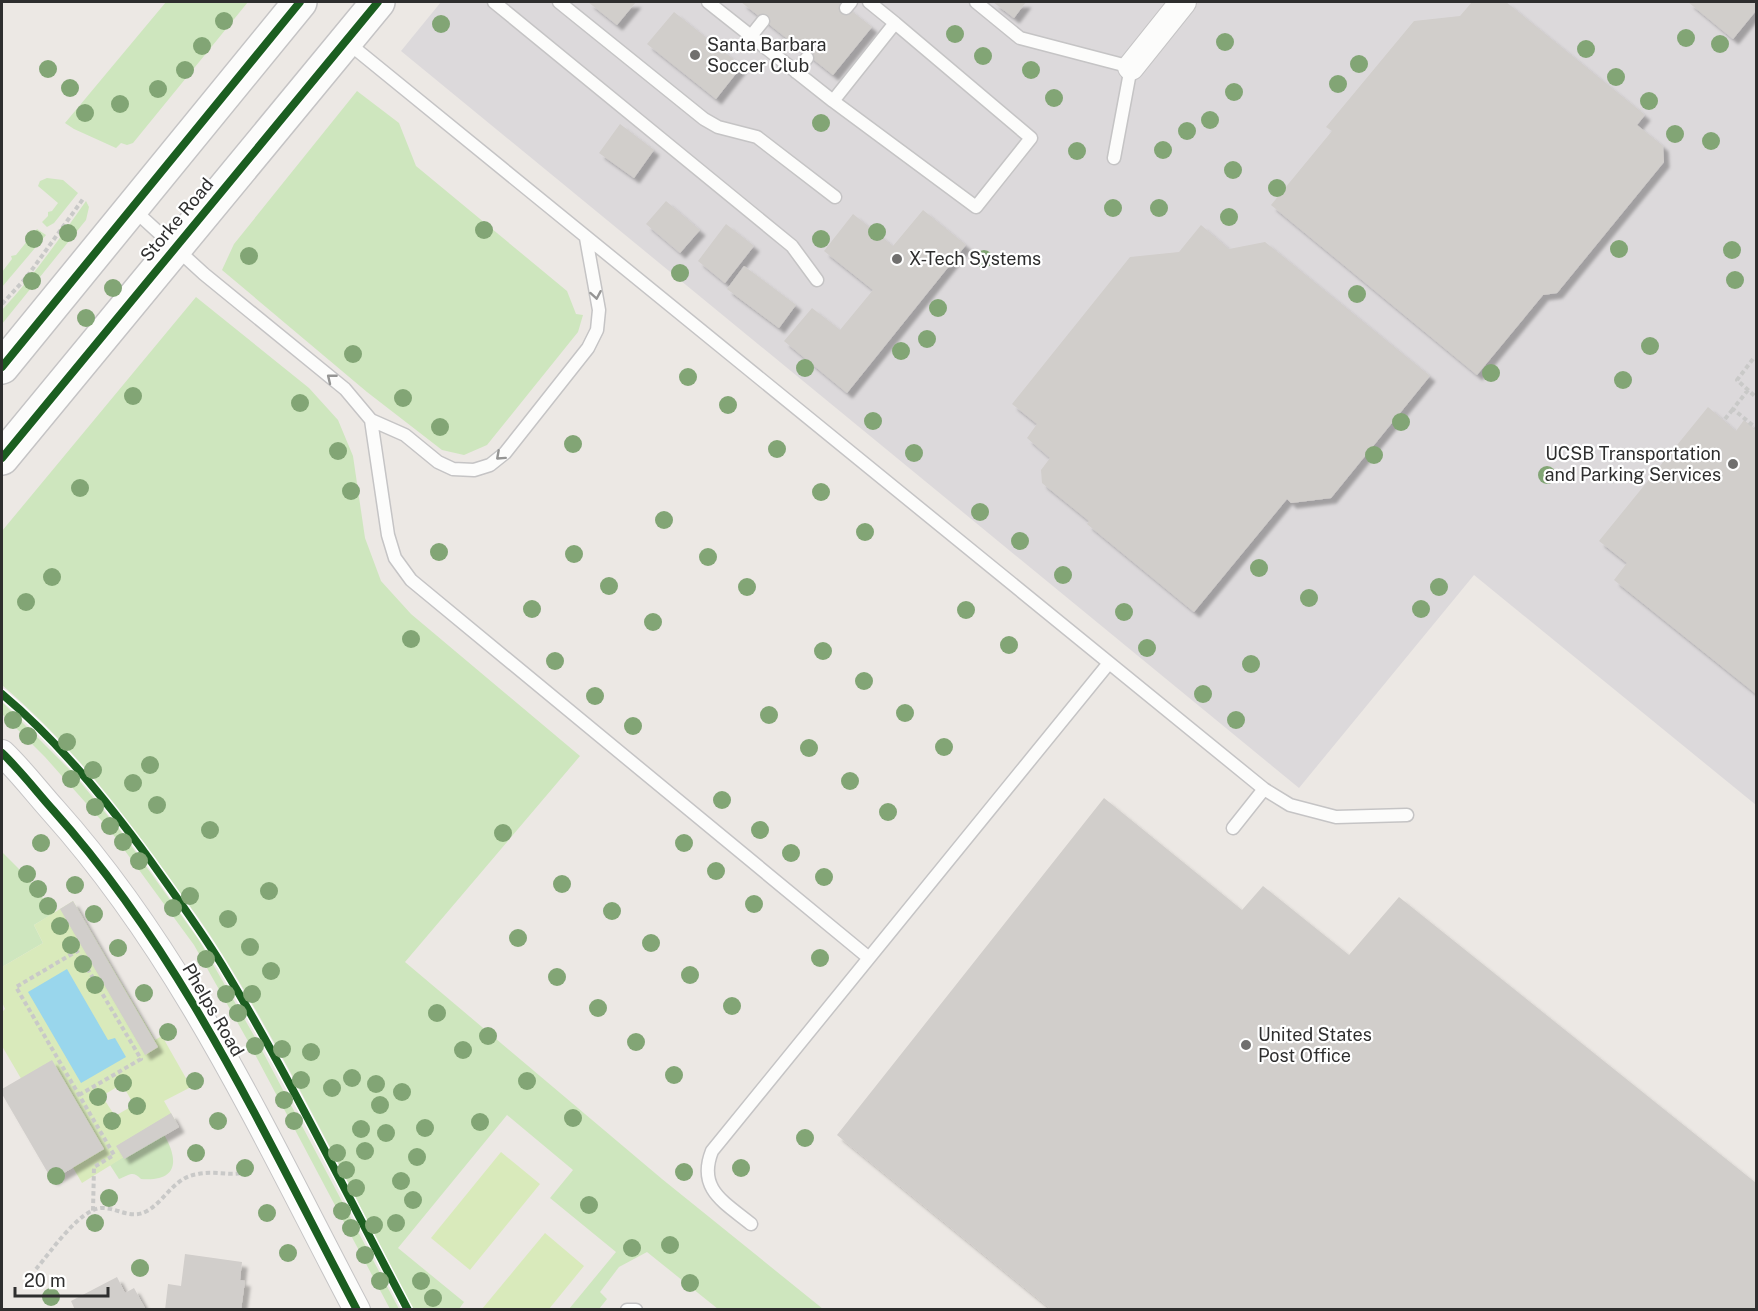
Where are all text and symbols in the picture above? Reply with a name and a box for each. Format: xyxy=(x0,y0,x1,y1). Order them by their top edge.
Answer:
place label: Santa Barbara Soccer Club xyxy=(707,34,827,76)
marker: Santa Barbara Soccer Club xyxy=(688,48,702,62)
street label: Storke Road xyxy=(136,174,218,266)
place label: X-Tech Systems xyxy=(909,248,1041,269)
marker: X-Tech Systems xyxy=(890,252,904,266)
one-way arrow xyxy=(589,290,602,300)
one-way arrow xyxy=(327,374,338,385)
place label: UCSB Transportation and Parking Services xyxy=(1545,443,1721,485)
one-way arrow xyxy=(496,449,507,460)
marker: UCSB Transportation and Parking Services xyxy=(1726,457,1740,471)
street label: Phelps Road xyxy=(178,959,249,1060)
place label: United States Post Office xyxy=(1258,1024,1372,1066)
marker: United States Post Office xyxy=(1239,1038,1253,1052)
scale bar xyxy=(15,1260,108,1298)
text: 20 m xyxy=(24,1270,66,1291)

